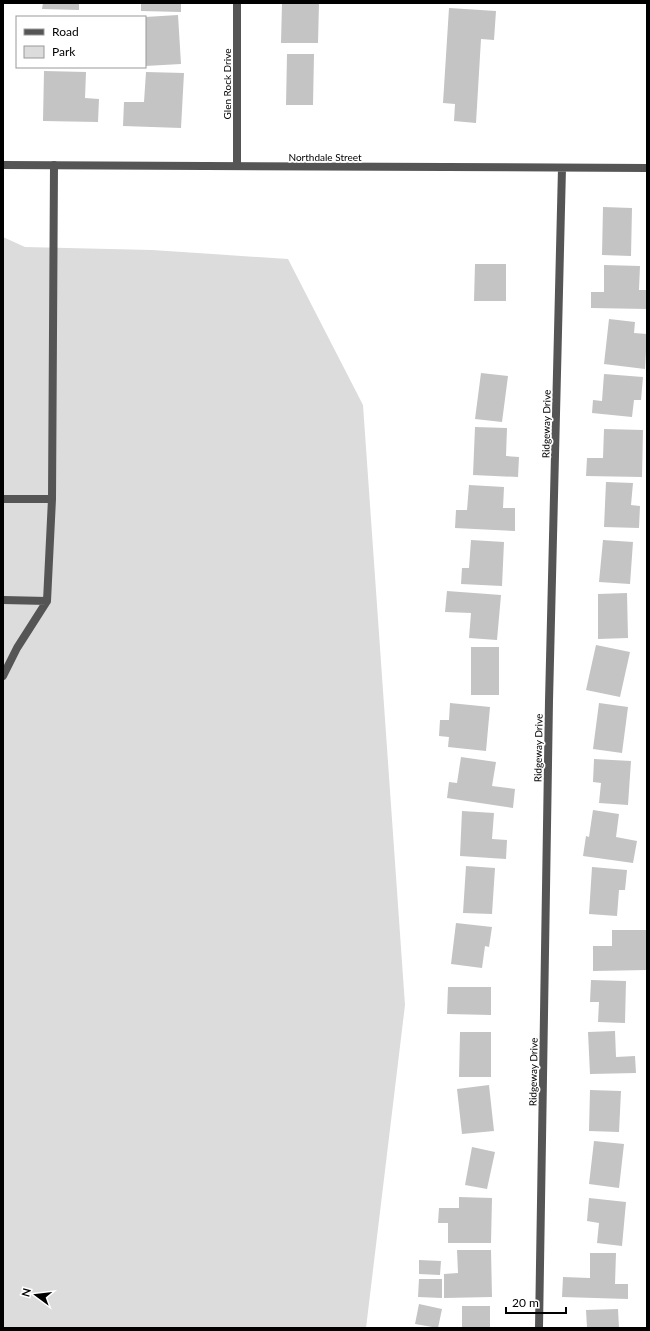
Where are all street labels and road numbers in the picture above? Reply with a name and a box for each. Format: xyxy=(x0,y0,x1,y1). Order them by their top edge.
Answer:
street label: Glen Rock Drive xyxy=(221,49,233,119)
street label: Northdale Street xyxy=(288,151,362,163)
street label: Ridgeway Drive xyxy=(539,390,553,458)
street label: Ridgeway Drive xyxy=(531,714,545,782)
street label: Ridgeway Drive xyxy=(526,1038,540,1106)

